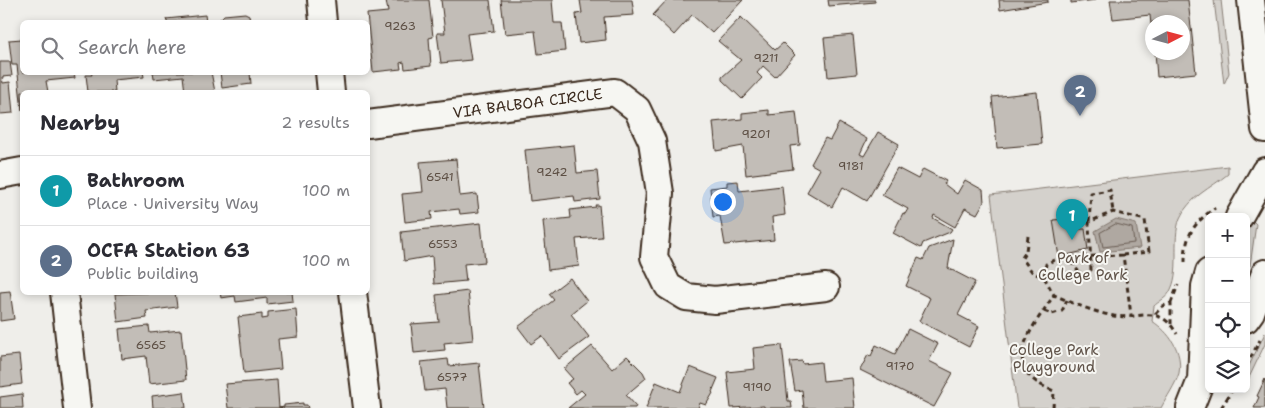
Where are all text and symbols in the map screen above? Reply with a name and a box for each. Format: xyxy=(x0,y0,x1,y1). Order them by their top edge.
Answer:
north arrow xyxy=(1145,15,1190,60)
house number: 9263 xyxy=(384,18,416,34)
search box xyxy=(20,20,370,75)
icon: search xyxy=(38,34,66,62)
text: Search here xyxy=(78,35,187,60)
house number: 9211 xyxy=(753,50,779,66)
pin: 2 xyxy=(1064,75,1096,116)
street label: VIA BALBOA CIRCLE xyxy=(452,84,604,123)
text: Nearby xyxy=(40,109,120,137)
text: 2 results xyxy=(281,112,350,133)
house number: 9201 xyxy=(742,126,770,142)
house number: 9181 xyxy=(838,158,864,174)
house number: 9242 xyxy=(536,164,568,180)
text: Bathroom xyxy=(87,168,185,193)
house number: 6541 xyxy=(426,169,454,185)
text: 1 xyxy=(52,180,60,201)
text: 100 m xyxy=(302,180,350,201)
your location xyxy=(710,189,736,215)
text: Place · University Way xyxy=(87,193,259,214)
pin: 1 xyxy=(1056,199,1088,240)
map controls xyxy=(1205,213,1250,393)
button: + xyxy=(1205,213,1250,258)
house number: 6553 xyxy=(428,236,458,252)
text: OCFA Station 63 xyxy=(87,238,250,263)
park label: Park of College Park xyxy=(1038,248,1128,285)
text: 2 xyxy=(50,250,62,271)
text: 100 m xyxy=(302,250,350,271)
button: − xyxy=(1205,258,1250,303)
text: Public building xyxy=(87,263,199,284)
button: locate xyxy=(1205,303,1250,348)
house number: 6565 xyxy=(136,337,166,353)
park label: College Park Playground xyxy=(1009,340,1099,377)
button: layers xyxy=(1205,348,1250,393)
house number: 9170 xyxy=(886,358,914,374)
house number: 6577 xyxy=(437,369,467,385)
house number: 9190 xyxy=(742,379,772,395)

